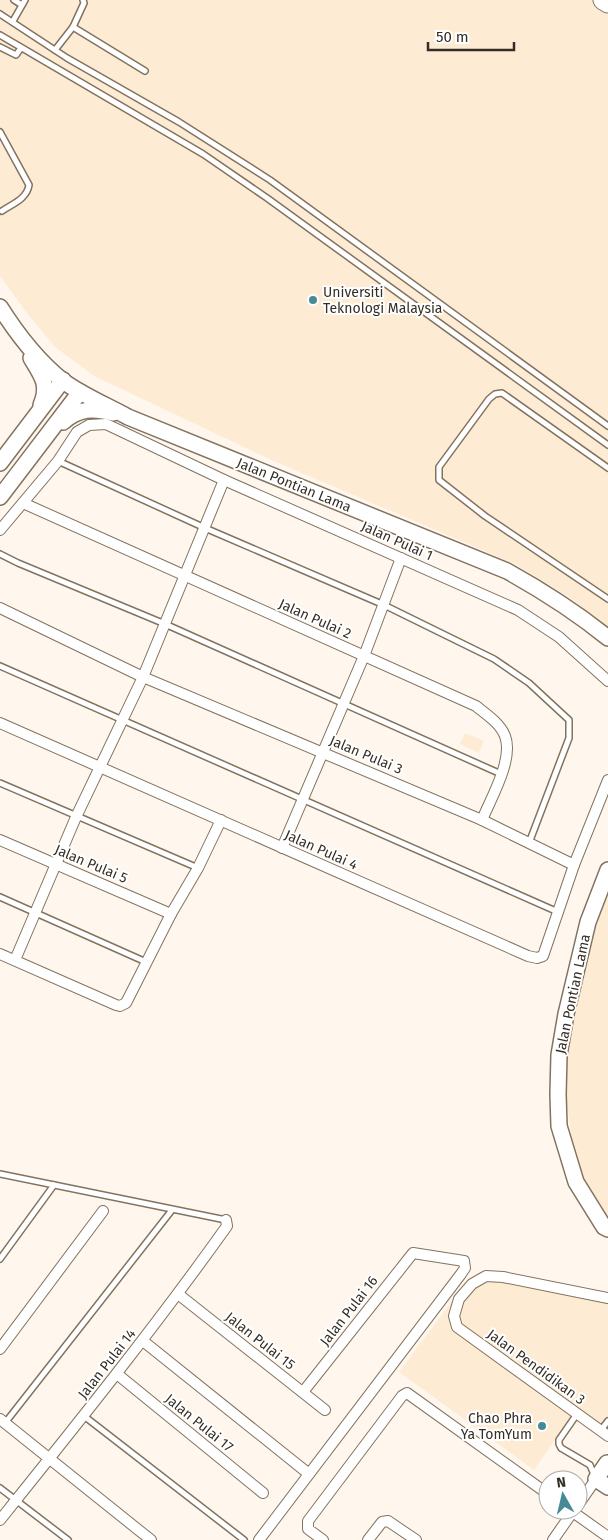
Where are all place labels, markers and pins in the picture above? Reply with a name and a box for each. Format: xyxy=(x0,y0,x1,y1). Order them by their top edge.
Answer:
place label: Universiti Teknologi Malaysia xyxy=(323,284,443,317)
marker: Universiti Teknologi Malaysia xyxy=(307,294,319,306)
place label: Chao Phra Ya TomYum xyxy=(461,1410,532,1443)
marker: Chao Phra Ya TomYum xyxy=(536,1420,548,1432)

